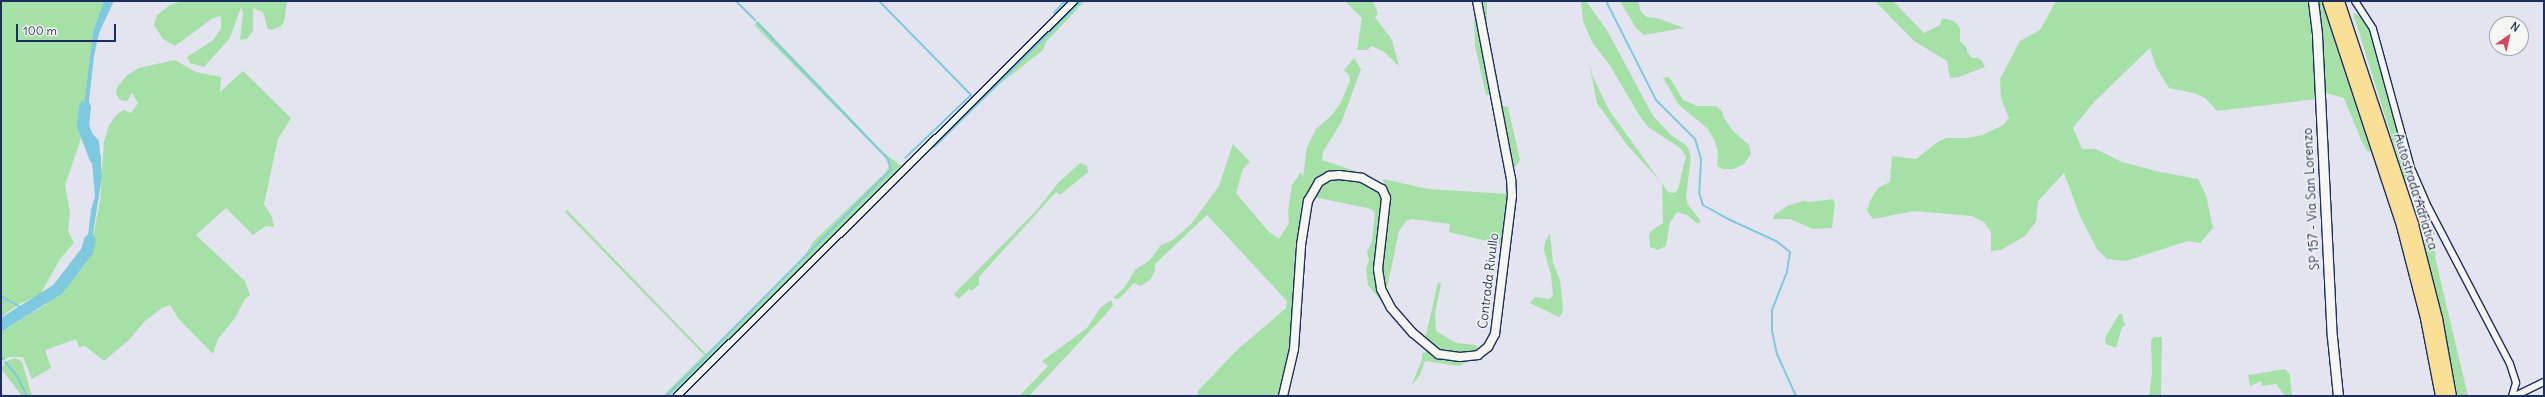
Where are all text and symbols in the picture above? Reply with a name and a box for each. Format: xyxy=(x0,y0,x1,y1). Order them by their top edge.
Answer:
scale bar xyxy=(18,16,118,42)
north arrow xyxy=(2489,16,2529,56)
text: N xyxy=(2508,19,2522,35)
text: 100 m xyxy=(23,23,57,38)
street label: SP 157 - Via San Lorenzo xyxy=(2300,127,2324,271)
street label: Autostrada Adriatica xyxy=(2390,132,2440,252)
street label: Contrada Rivullo xyxy=(1475,232,1503,330)

